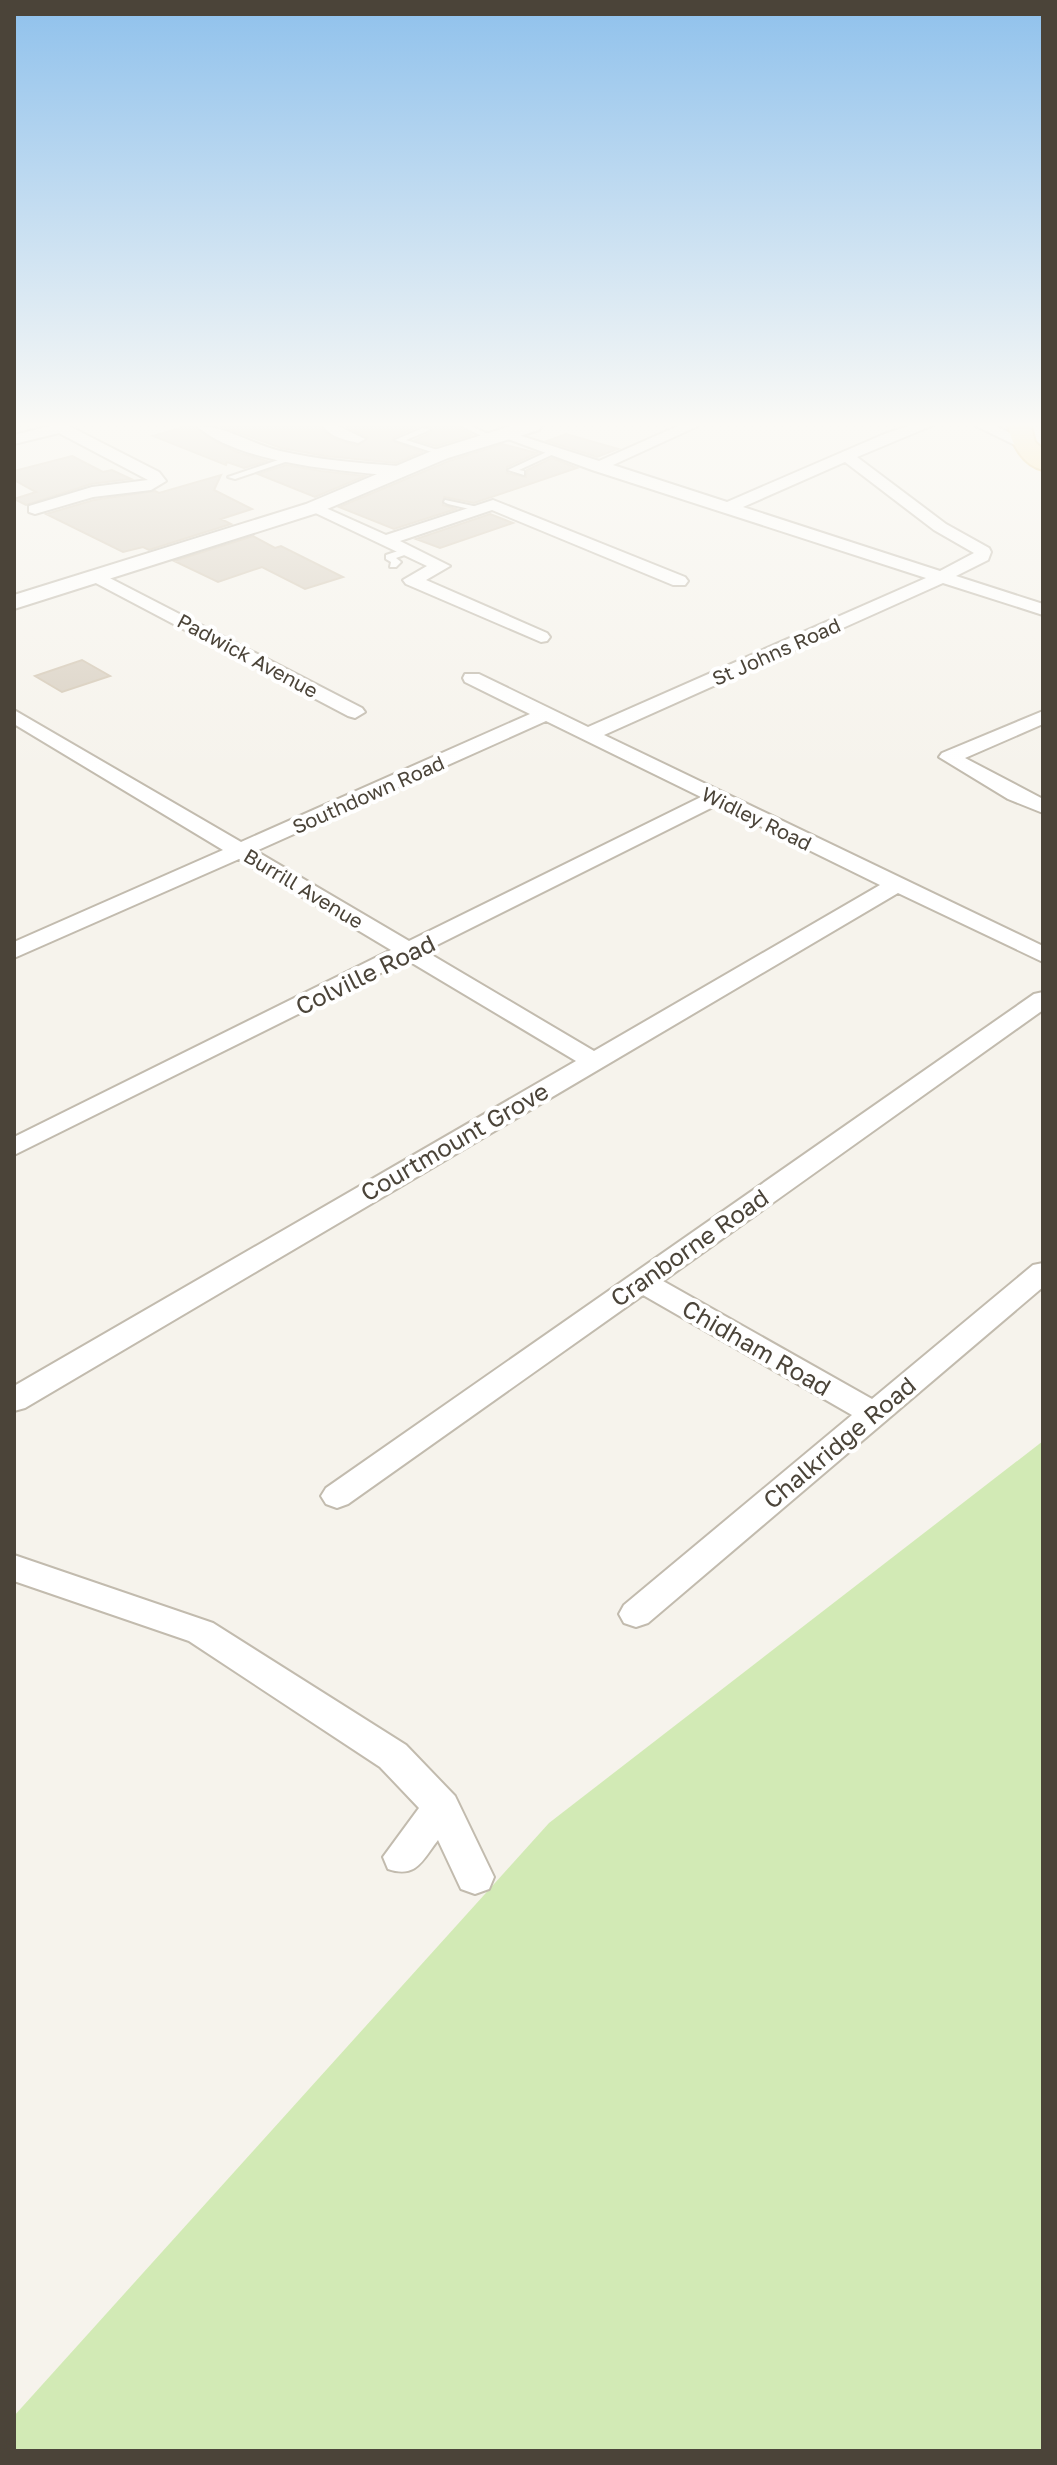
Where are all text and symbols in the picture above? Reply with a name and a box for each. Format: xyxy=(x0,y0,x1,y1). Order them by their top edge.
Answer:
street label: Padwick Avenue xyxy=(174,608,322,702)
street label: St Johns Road xyxy=(708,612,844,690)
street label: Southdown Road xyxy=(288,750,448,838)
street label: Widley Road xyxy=(698,781,816,855)
street label: Burrill Avenue xyxy=(240,843,368,933)
street label: Colville Road xyxy=(290,928,440,1020)
street label: Courtmount Grove xyxy=(355,1075,553,1207)
street label: Cranborne Road xyxy=(605,1182,773,1312)
street label: Chidham Road xyxy=(678,1293,836,1401)
street label: Chalkridge Road xyxy=(757,1370,921,1514)

